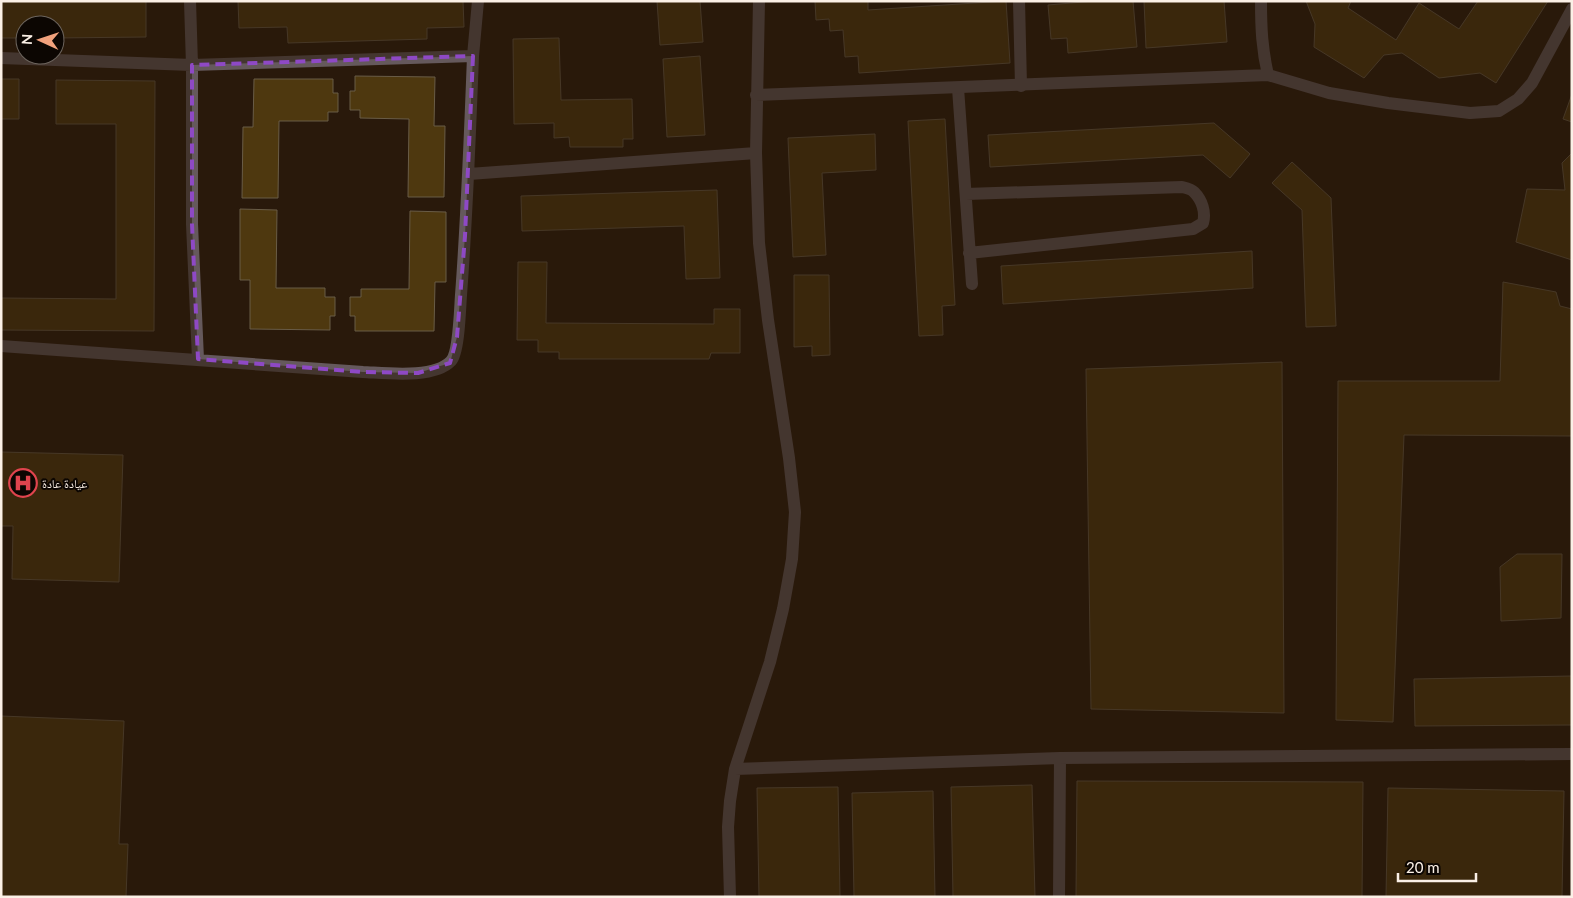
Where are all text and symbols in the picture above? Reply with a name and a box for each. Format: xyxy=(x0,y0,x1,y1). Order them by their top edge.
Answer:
north arrow xyxy=(15,15,65,65)
text: N xyxy=(18,33,35,45)
hospital icon: عيادة عادة xyxy=(8,468,38,498)
place label: عيادة عادة xyxy=(42,476,87,491)
scale bar xyxy=(1398,850,1476,882)
text: 20 m xyxy=(1406,858,1440,876)

